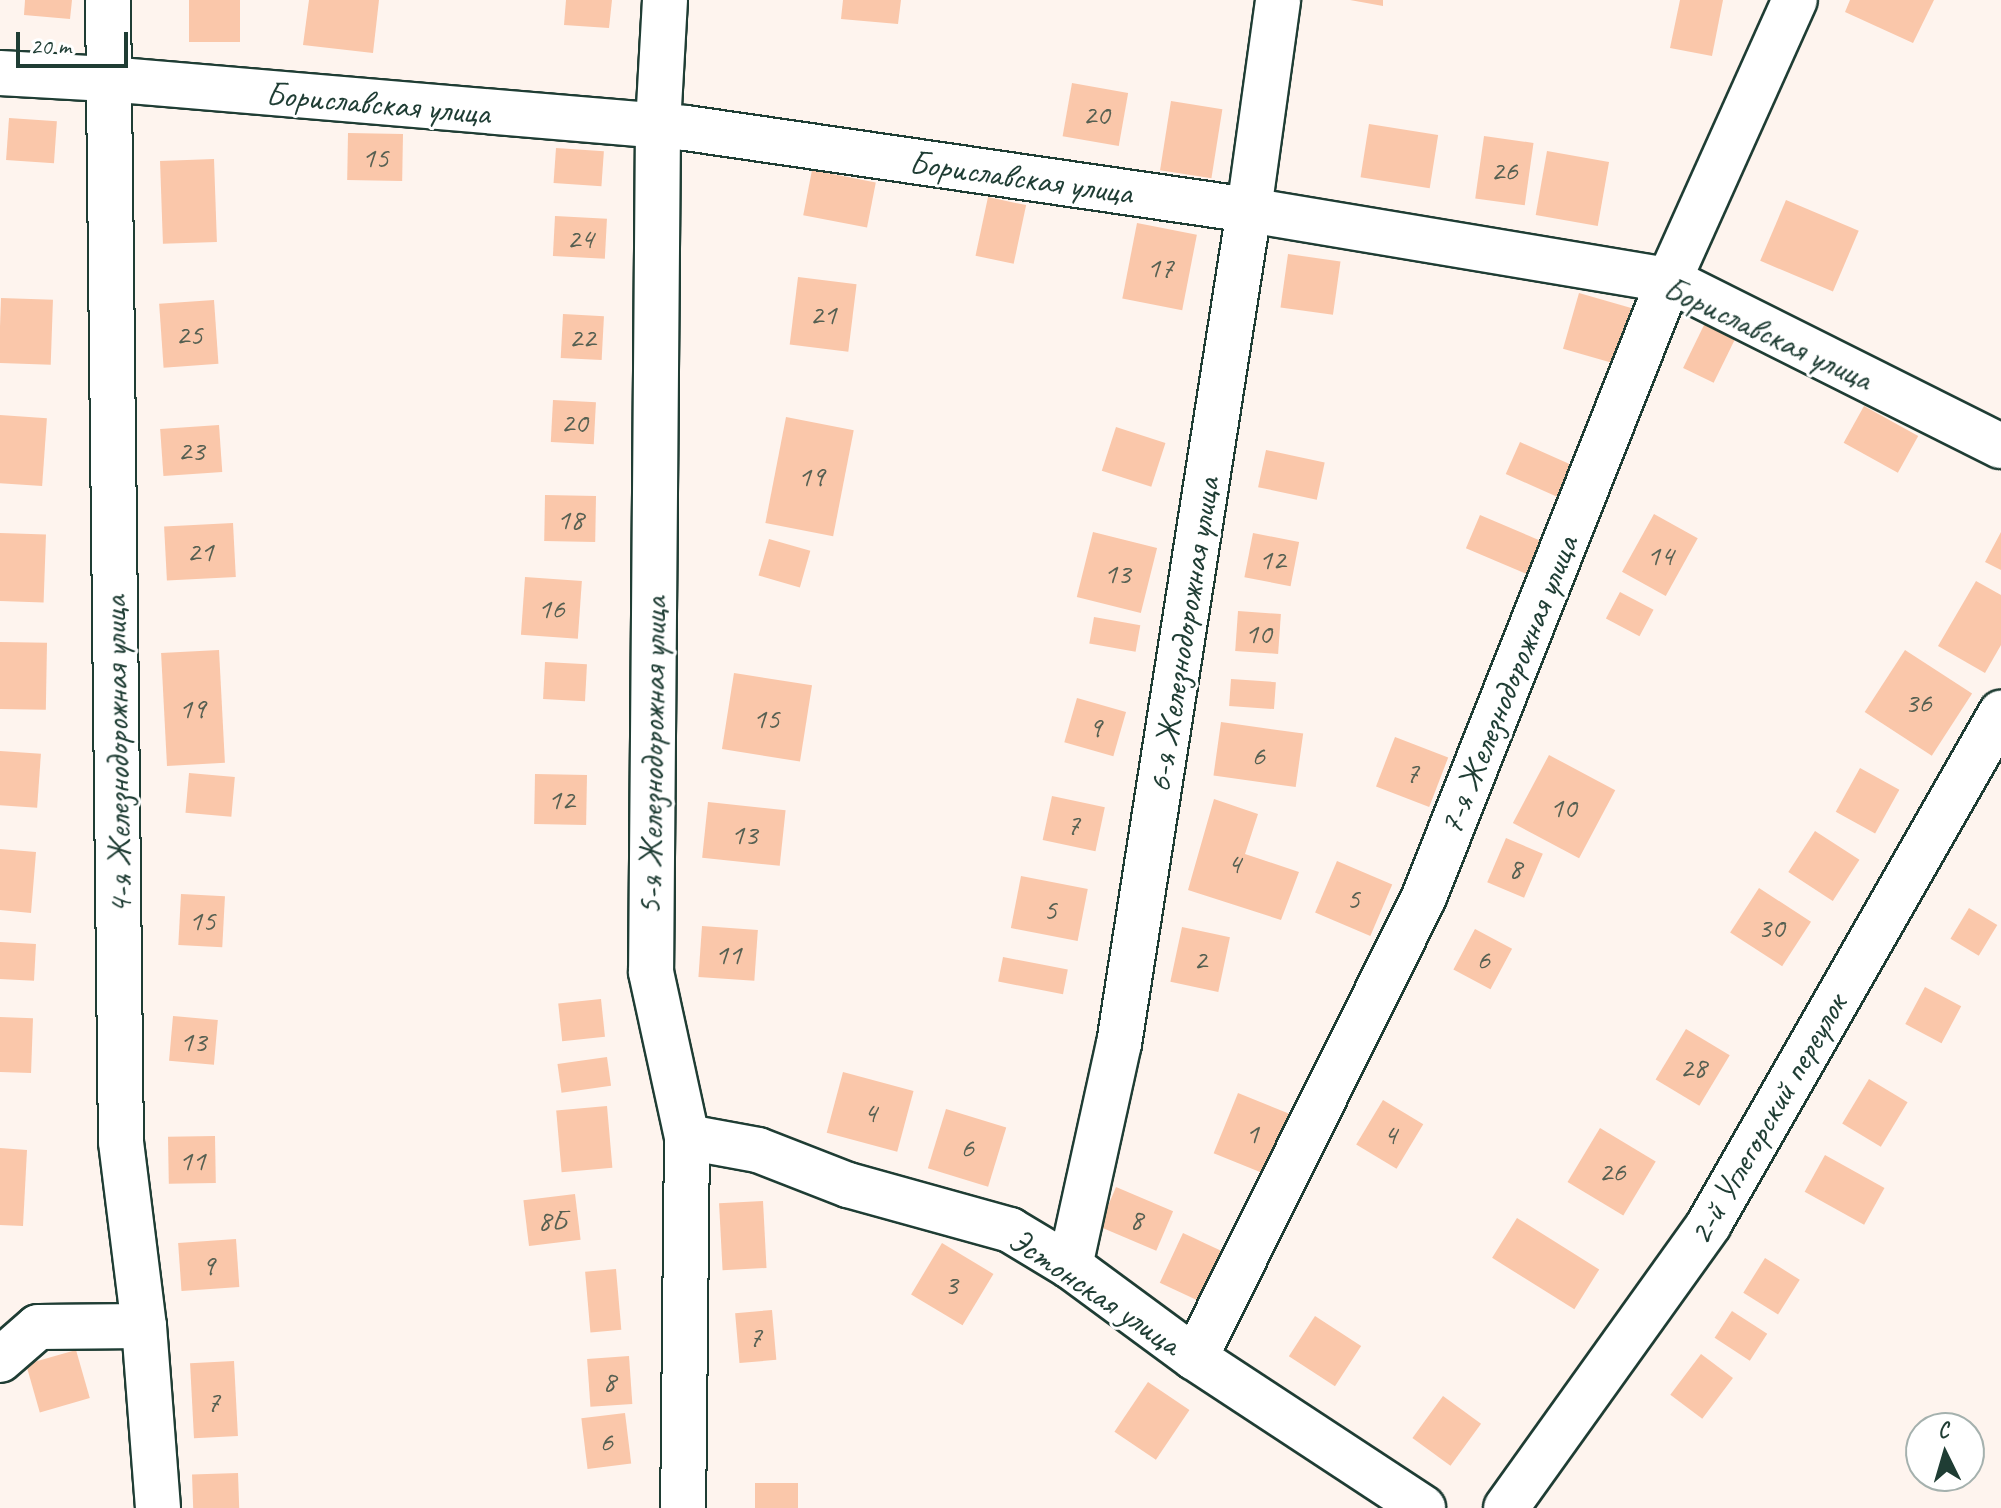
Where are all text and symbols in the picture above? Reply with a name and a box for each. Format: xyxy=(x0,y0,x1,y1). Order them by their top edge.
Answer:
scale bar xyxy=(20,16,132,66)
text: 20 m xyxy=(30,31,71,61)
street label: Бориславская улица xyxy=(263,73,493,133)
house number: 20 xyxy=(1083,96,1109,132)
house number: 15 xyxy=(362,139,388,175)
street label: Бориславская улица xyxy=(906,141,1136,213)
house number: 26 xyxy=(1491,152,1517,188)
house number: 24 xyxy=(567,220,593,256)
house number: 17 xyxy=(1147,249,1173,285)
street label: Бориславская улица xyxy=(1656,266,1880,400)
house number: 21 xyxy=(810,296,836,332)
house number: 25 xyxy=(176,316,202,352)
house number: 22 xyxy=(569,319,595,355)
house number: 20 xyxy=(561,404,587,440)
house number: 23 xyxy=(178,432,204,468)
house number: 19 xyxy=(798,458,824,494)
street label: 6-я Железнодорожная улица xyxy=(1138,472,1228,798)
house number: 18 xyxy=(557,501,583,537)
street label: 7-я Железнодорожная улица xyxy=(1429,527,1587,843)
house number: 21 xyxy=(187,533,213,569)
house number: 14 xyxy=(1647,537,1673,573)
house number: 12 xyxy=(1259,541,1285,577)
house number: 13 xyxy=(1104,555,1130,591)
house number: 16 xyxy=(538,590,564,626)
street label: 4-я Железнодорожная улица xyxy=(94,593,140,917)
street label: 5-я Железнодорожная улица xyxy=(629,594,675,918)
house number: 10 xyxy=(1245,615,1271,651)
house number: 36 xyxy=(1905,684,1931,720)
house number: 19 xyxy=(179,690,205,726)
house number: 15 xyxy=(753,700,779,736)
house number: 9 xyxy=(1088,709,1102,745)
house number: 6 xyxy=(1251,737,1265,773)
house number: 7 xyxy=(1405,754,1419,790)
house number: 12 xyxy=(548,781,574,817)
house number: 10 xyxy=(1550,789,1576,825)
house number: 7 xyxy=(1066,806,1080,842)
house number: 13 xyxy=(731,816,757,852)
house number: 4 xyxy=(1227,845,1241,881)
house number: 8 xyxy=(1508,850,1522,886)
house number: 5 xyxy=(1346,880,1360,916)
house number: 5 xyxy=(1043,891,1057,927)
house number: 15 xyxy=(189,902,215,938)
house number: 30 xyxy=(1758,909,1784,945)
house number: 11 xyxy=(715,936,741,972)
house number: 2 xyxy=(1193,941,1207,977)
house number: 6 xyxy=(1476,941,1490,977)
street label: 2-й Углегорский переулок xyxy=(1679,987,1855,1251)
house number: 13 xyxy=(180,1023,206,1059)
house number: 28 xyxy=(1680,1049,1706,1085)
house number: 4 xyxy=(863,1094,877,1130)
house number: 1 xyxy=(1245,1115,1259,1151)
house number: 4 xyxy=(1383,1116,1397,1152)
house number: 6 xyxy=(960,1129,974,1165)
house number: 11 xyxy=(179,1142,205,1178)
house number: 26 xyxy=(1599,1153,1625,1189)
house number: 8 xyxy=(1129,1201,1143,1237)
house number: 8Б xyxy=(538,1202,566,1238)
street label: Эстонская улица xyxy=(1001,1219,1189,1363)
house number: 9 xyxy=(201,1247,215,1283)
house number: 3 xyxy=(944,1266,958,1302)
house number: 7 xyxy=(748,1318,762,1354)
house number: 8 xyxy=(602,1363,616,1399)
house number: 7 xyxy=(206,1383,220,1419)
north arrow xyxy=(1905,1412,1985,1492)
text: С xyxy=(1936,1416,1950,1445)
house number: 6 xyxy=(599,1423,613,1459)

